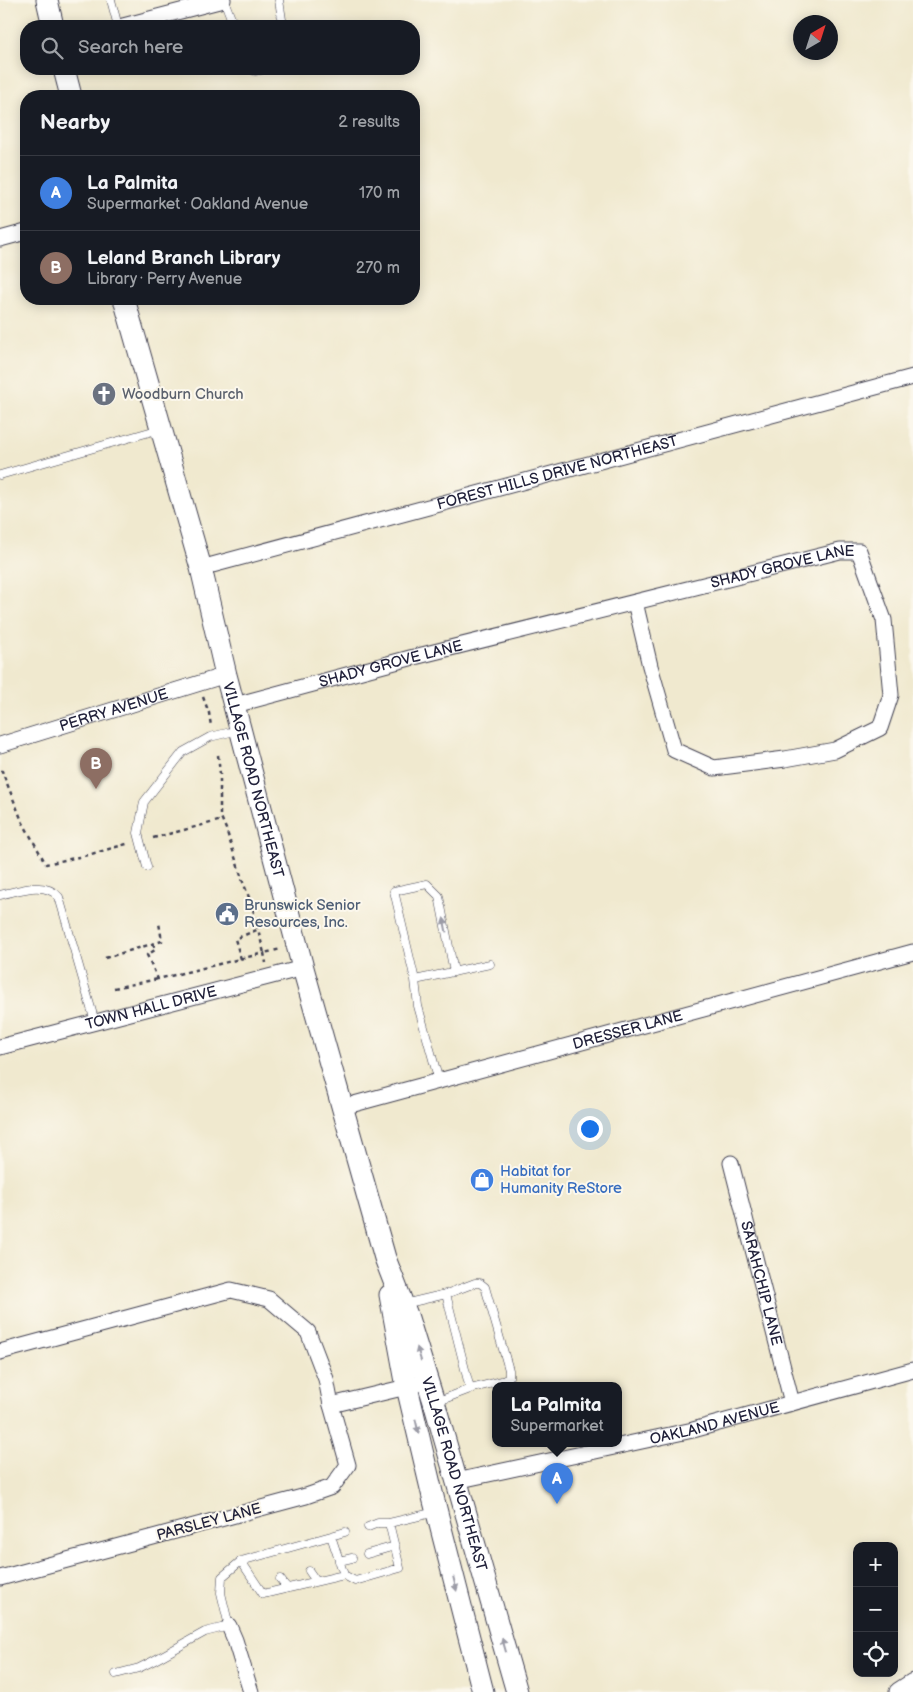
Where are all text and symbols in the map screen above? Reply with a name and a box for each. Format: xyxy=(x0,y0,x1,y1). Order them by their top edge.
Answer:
north arrow xyxy=(793,15,838,60)
search box xyxy=(20,20,420,75)
icon: search xyxy=(38,34,66,62)
text: Search here xyxy=(78,36,183,59)
text: Nearby xyxy=(40,110,110,135)
text: 2 results xyxy=(338,113,400,132)
text: La Palmita xyxy=(87,172,178,195)
text: A xyxy=(51,184,61,203)
text: 170 m xyxy=(359,184,400,203)
text: Supermarket · Oakland Avenue xyxy=(87,195,308,214)
text: Leland Branch Library xyxy=(87,247,280,270)
text: B xyxy=(50,259,62,278)
text: 270 m xyxy=(356,259,400,278)
text: Library · Perry Avenue xyxy=(87,270,242,289)
church icon: Woodburn Church xyxy=(91,381,117,407)
place label: Woodburn Church xyxy=(122,385,244,404)
street label: FOREST HILLS DRIVE NORTHEAST xyxy=(435,431,680,514)
street label: SHADY GROVE LANE xyxy=(709,541,855,592)
street label: SHADY GROVE LANE xyxy=(317,636,464,692)
street label: VILLAGE ROAD NORTHEAST xyxy=(219,680,288,880)
street label: PERRY AVENUE xyxy=(57,684,170,736)
pin: B xyxy=(80,748,112,789)
place label: Brunswick Senior Resources, Inc. xyxy=(244,896,361,932)
public building icon: Brunswick Senior Resources, Inc. xyxy=(214,901,240,927)
one-way arrow xyxy=(441,917,449,932)
street label: TOWN HALL DRIVE xyxy=(83,981,219,1034)
street label: DRESSER LANE xyxy=(571,1006,685,1054)
your location xyxy=(577,1116,603,1142)
place label: Habitat for Humanity ReStore xyxy=(500,1162,622,1198)
shop icon: Habitat for Humanity ReStore xyxy=(469,1167,495,1193)
street label: SARAHCHIP LANE xyxy=(737,1219,787,1348)
one-way arrow xyxy=(415,1347,423,1362)
street label: VILLAGE ROAD NORTHEAST xyxy=(417,1375,491,1573)
popup xyxy=(492,1382,622,1447)
text: La Palmita xyxy=(510,1394,602,1417)
street label: OAKLAND AVENUE xyxy=(648,1397,782,1449)
text: Supermarket xyxy=(510,1417,604,1436)
one-way arrow xyxy=(413,1419,421,1435)
pin: A xyxy=(541,1463,573,1504)
street label: PARSLEY LANE xyxy=(155,1499,264,1545)
map controls xyxy=(853,1542,898,1677)
button: + xyxy=(853,1542,898,1587)
one-way arrow xyxy=(451,1577,459,1592)
button: − xyxy=(853,1587,898,1632)
button: locate xyxy=(853,1632,898,1677)
one-way arrow xyxy=(499,1637,507,1652)

